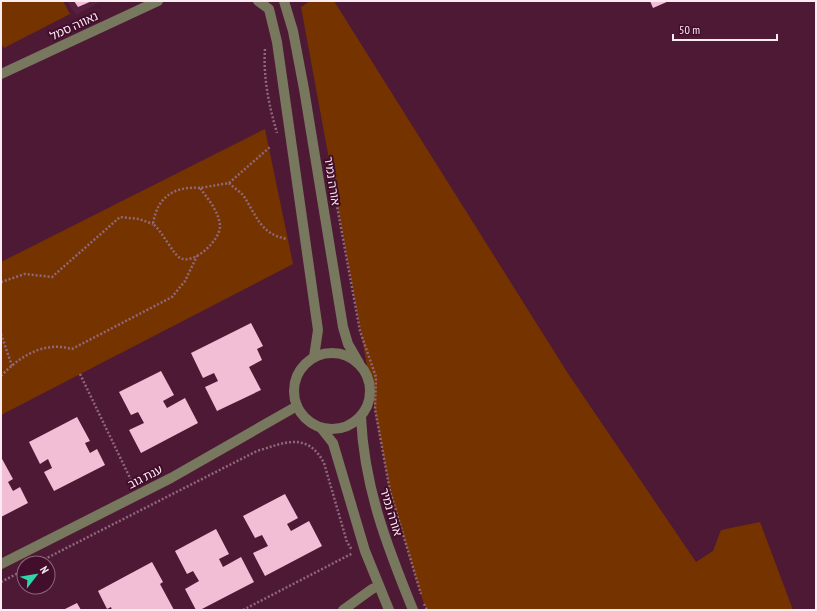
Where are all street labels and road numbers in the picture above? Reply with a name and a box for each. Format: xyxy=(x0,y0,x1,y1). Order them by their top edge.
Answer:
street label: נאווה סמל xyxy=(47,8,100,43)
street label: אורה נמיר xyxy=(321,155,344,207)
street label: ענת גוב xyxy=(125,461,165,492)
street label: אורה נמיר xyxy=(377,486,406,538)

